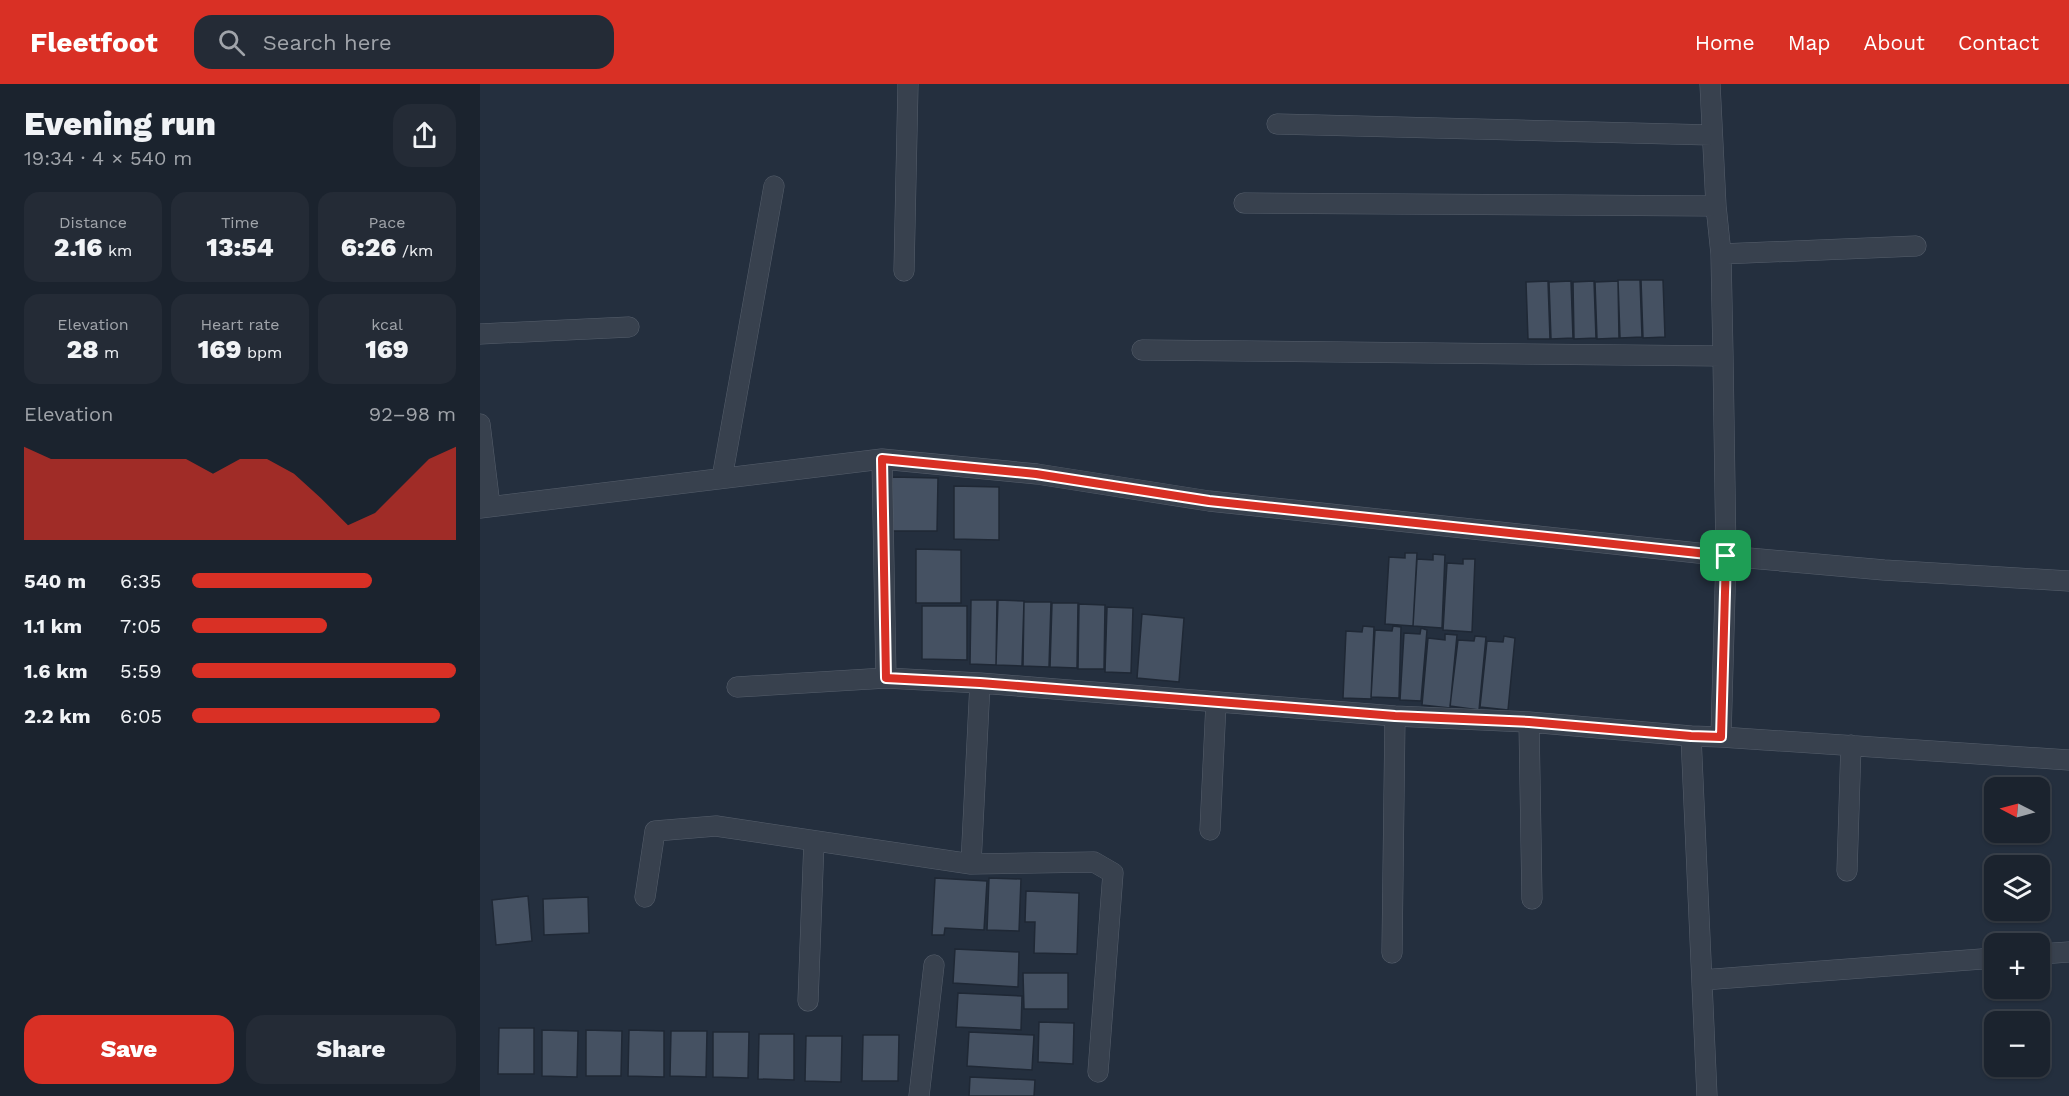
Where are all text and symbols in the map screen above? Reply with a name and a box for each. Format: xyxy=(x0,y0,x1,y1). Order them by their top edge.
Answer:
search box xyxy=(194,15,614,69)
text: Fleetfoot xyxy=(30,26,158,59)
icon: search xyxy=(215,26,248,59)
text: Search here xyxy=(263,30,392,55)
text: Home xyxy=(1695,30,1755,55)
text: Map xyxy=(1788,30,1831,55)
text: About xyxy=(1864,30,1925,55)
text: Contact xyxy=(1958,30,2039,55)
text: Evening run xyxy=(24,104,216,143)
button: share xyxy=(393,104,456,167)
text: 19:34 · 4 × 540 m xyxy=(24,146,192,170)
text: Distance xyxy=(59,213,127,232)
text: Time xyxy=(221,213,259,232)
text: Pace xyxy=(368,213,406,232)
text: 2.16 xyxy=(54,232,102,262)
text: 13:54 xyxy=(206,232,274,262)
text: 6:26 xyxy=(341,232,396,262)
text: km xyxy=(102,241,132,260)
text: /km xyxy=(396,241,433,260)
text: Elevation xyxy=(57,315,129,334)
text: Heart rate xyxy=(200,315,280,334)
text: kcal xyxy=(371,315,403,334)
text: 28 xyxy=(67,334,99,364)
text: 169 xyxy=(198,334,241,364)
text: 169 xyxy=(365,334,409,364)
text: m xyxy=(99,343,119,362)
text: bpm xyxy=(241,343,282,362)
text: Elevation xyxy=(24,402,113,426)
text: 92–98 m xyxy=(369,402,456,426)
pin xyxy=(1700,530,1751,581)
icon: arrive xyxy=(1709,539,1742,572)
text: 540 m xyxy=(24,569,86,593)
text: 6:35 xyxy=(120,569,161,593)
text: 1.1 km xyxy=(24,614,82,638)
text: 7:05 xyxy=(120,614,161,638)
text: 1.6 km xyxy=(24,659,88,683)
text: 5:59 xyxy=(120,659,162,683)
text: 2.2 km xyxy=(24,704,91,728)
text: 6:05 xyxy=(120,704,162,728)
north arrow xyxy=(1984,777,2050,843)
map controls xyxy=(1984,777,2050,1077)
button: layers xyxy=(1984,855,2050,921)
button: + xyxy=(1984,933,2050,999)
button: − xyxy=(1984,1011,2050,1077)
button: Save xyxy=(24,1015,234,1084)
button: Share xyxy=(246,1015,456,1084)

